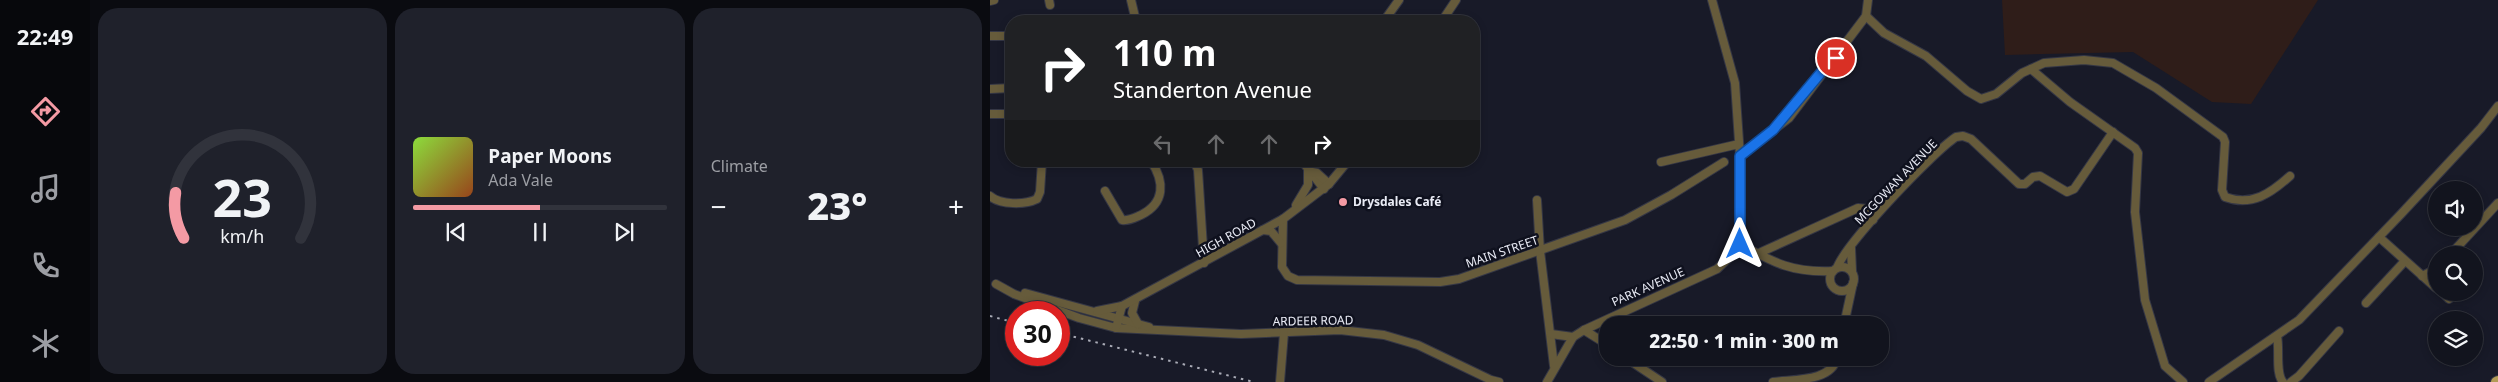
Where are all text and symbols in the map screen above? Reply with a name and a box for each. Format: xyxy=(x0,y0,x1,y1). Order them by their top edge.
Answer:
text: 22:49 xyxy=(17,21,73,51)
text: 110 m xyxy=(1113,29,1216,76)
icon: right xyxy=(1030,35,1095,100)
pin xyxy=(1815,37,1857,79)
icon: arrive xyxy=(1822,44,1850,72)
text: Standerton Avenue xyxy=(1113,74,1312,104)
icon: directions xyxy=(28,94,63,129)
icon: left xyxy=(1149,130,1177,158)
icon: ahead xyxy=(1202,130,1230,158)
icon: ahead xyxy=(1255,130,1283,158)
icon: right xyxy=(1308,130,1336,158)
street label: MCGOWAN AVENUE xyxy=(1850,135,1941,228)
text: Paper Moons xyxy=(488,143,612,169)
text: Climate xyxy=(711,155,768,177)
text: 23 xyxy=(213,161,272,232)
text: Ada Vale xyxy=(488,169,553,191)
icon: music xyxy=(28,171,63,206)
text: 23° xyxy=(807,179,867,231)
map controls xyxy=(2428,181,2483,366)
button: sound xyxy=(2428,181,2483,236)
text: − xyxy=(711,187,727,225)
text: + xyxy=(948,187,964,225)
place label: Drysdales Café xyxy=(1353,193,1441,210)
marker: Drysdales Café xyxy=(1337,196,1349,208)
street label: HIGH ROAD xyxy=(1192,214,1259,261)
position arrow xyxy=(1713,217,1765,269)
icon: previous xyxy=(442,218,470,246)
icon: pause xyxy=(526,218,554,246)
icon: next xyxy=(610,218,638,246)
text: km/h xyxy=(221,224,265,248)
street label: MAIN STREET xyxy=(1463,231,1541,272)
button: search xyxy=(2428,246,2483,301)
icon: phone xyxy=(28,248,63,283)
street label: PARK AVENUE xyxy=(1609,263,1687,310)
speed limit sign: 30 xyxy=(1005,301,1070,366)
street label: ARDEER ROAD xyxy=(1272,311,1354,330)
button: layers xyxy=(2428,311,2483,366)
icon: climate xyxy=(28,326,63,361)
text: 22:50 · 1 min · 300 m xyxy=(1649,328,1839,354)

